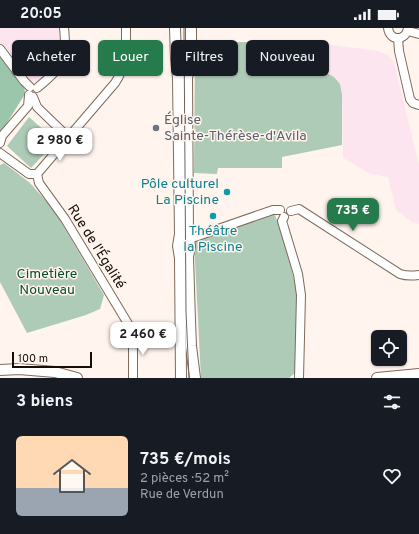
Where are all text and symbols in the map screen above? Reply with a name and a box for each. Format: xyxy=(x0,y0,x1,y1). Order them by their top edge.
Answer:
text: 20:05 xyxy=(20,5,62,24)
chip: Acheter xyxy=(12,40,90,76)
chip: Louer xyxy=(98,40,163,76)
chip: Filtres xyxy=(171,40,238,76)
chip: Nouveau xyxy=(246,40,329,76)
place label: Église Sainte-Thérèse-d'Avila xyxy=(164,111,307,145)
marker: Église Sainte-Thérèse-d'Avila xyxy=(151,123,161,133)
pin: 2 980 € xyxy=(23,128,97,162)
text: 2 980 € xyxy=(36,133,84,149)
place label: Pôle culturel La Piscine xyxy=(141,176,219,209)
marker: Pôle culturel La Piscine xyxy=(222,187,232,197)
pin: 735 € xyxy=(325,198,381,232)
street label: Rue de l'Égalité xyxy=(63,201,130,292)
text: 735 € xyxy=(336,203,370,219)
marker: Théâtre la Piscine xyxy=(208,211,218,221)
place label: Théâtre la Piscine xyxy=(183,223,243,256)
park label: Cimetière Nouveau xyxy=(17,266,77,299)
pin: 2 460 € xyxy=(106,322,180,356)
text: 2 460 € xyxy=(119,327,167,343)
map controls xyxy=(371,330,407,366)
button: locate xyxy=(371,330,407,366)
scale bar xyxy=(12,350,92,369)
text: 100 m xyxy=(18,352,48,366)
text: 3 biens xyxy=(16,391,73,413)
icon: filters xyxy=(381,391,403,413)
text: 735 €/mois xyxy=(140,449,231,471)
icon: home xyxy=(48,452,96,500)
icon: heart xyxy=(381,465,403,487)
text: 2 pièces · 52 m² xyxy=(140,471,229,487)
text: Rue de Verdun xyxy=(140,487,224,503)

